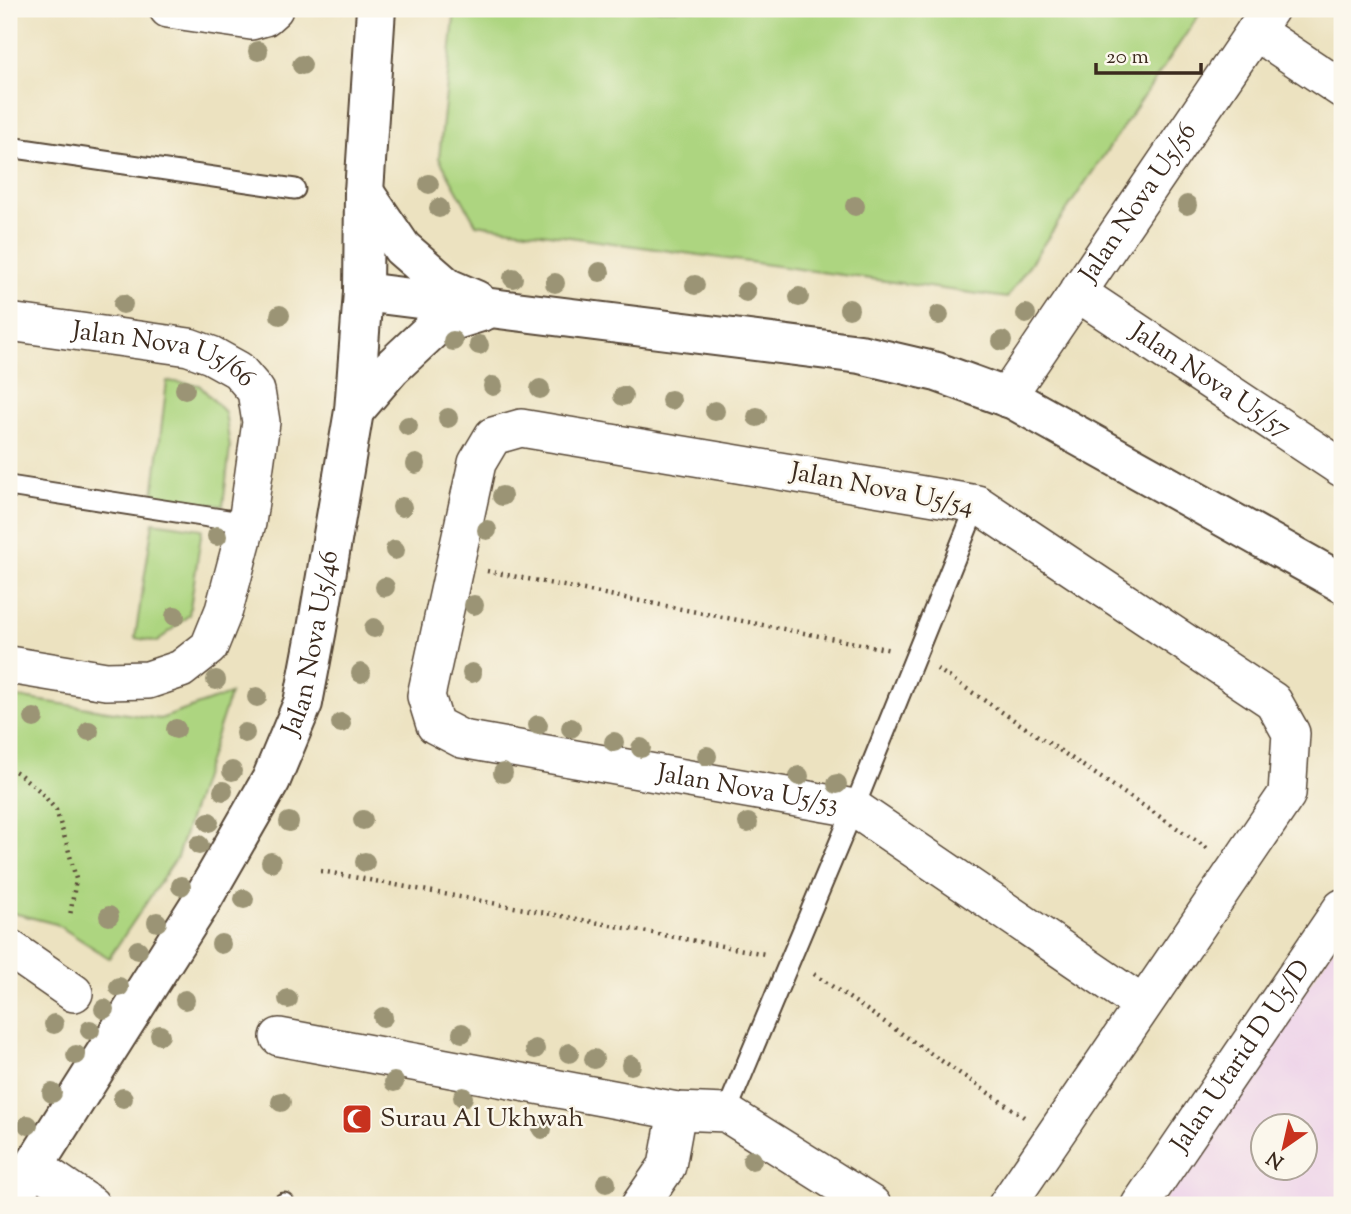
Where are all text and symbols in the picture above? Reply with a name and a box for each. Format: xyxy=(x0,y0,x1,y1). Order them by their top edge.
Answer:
scale bar xyxy=(1096,32,1200,76)
text: 20 m xyxy=(1106,43,1149,73)
street label: Jalan Nova U5/56 xyxy=(1070,115,1206,292)
street label: Jalan Nova U5/66 xyxy=(68,312,264,396)
street label: Jalan Nova U5/57 xyxy=(1121,313,1298,448)
street label: Jalan Nova U5/54 xyxy=(785,454,977,526)
street label: Jalan Nova U5/46 xyxy=(272,548,349,743)
street label: Jalan Nova U5/53 xyxy=(652,755,841,823)
street label: Jalan Utarid D U5/D xyxy=(1161,952,1320,1162)
place label: Surau Al Ukhwah xyxy=(380,1101,584,1138)
mosque icon: Surau Al Ukhwah xyxy=(340,1102,374,1136)
north arrow xyxy=(1250,1112,1320,1182)
text: N xyxy=(1262,1144,1290,1174)

